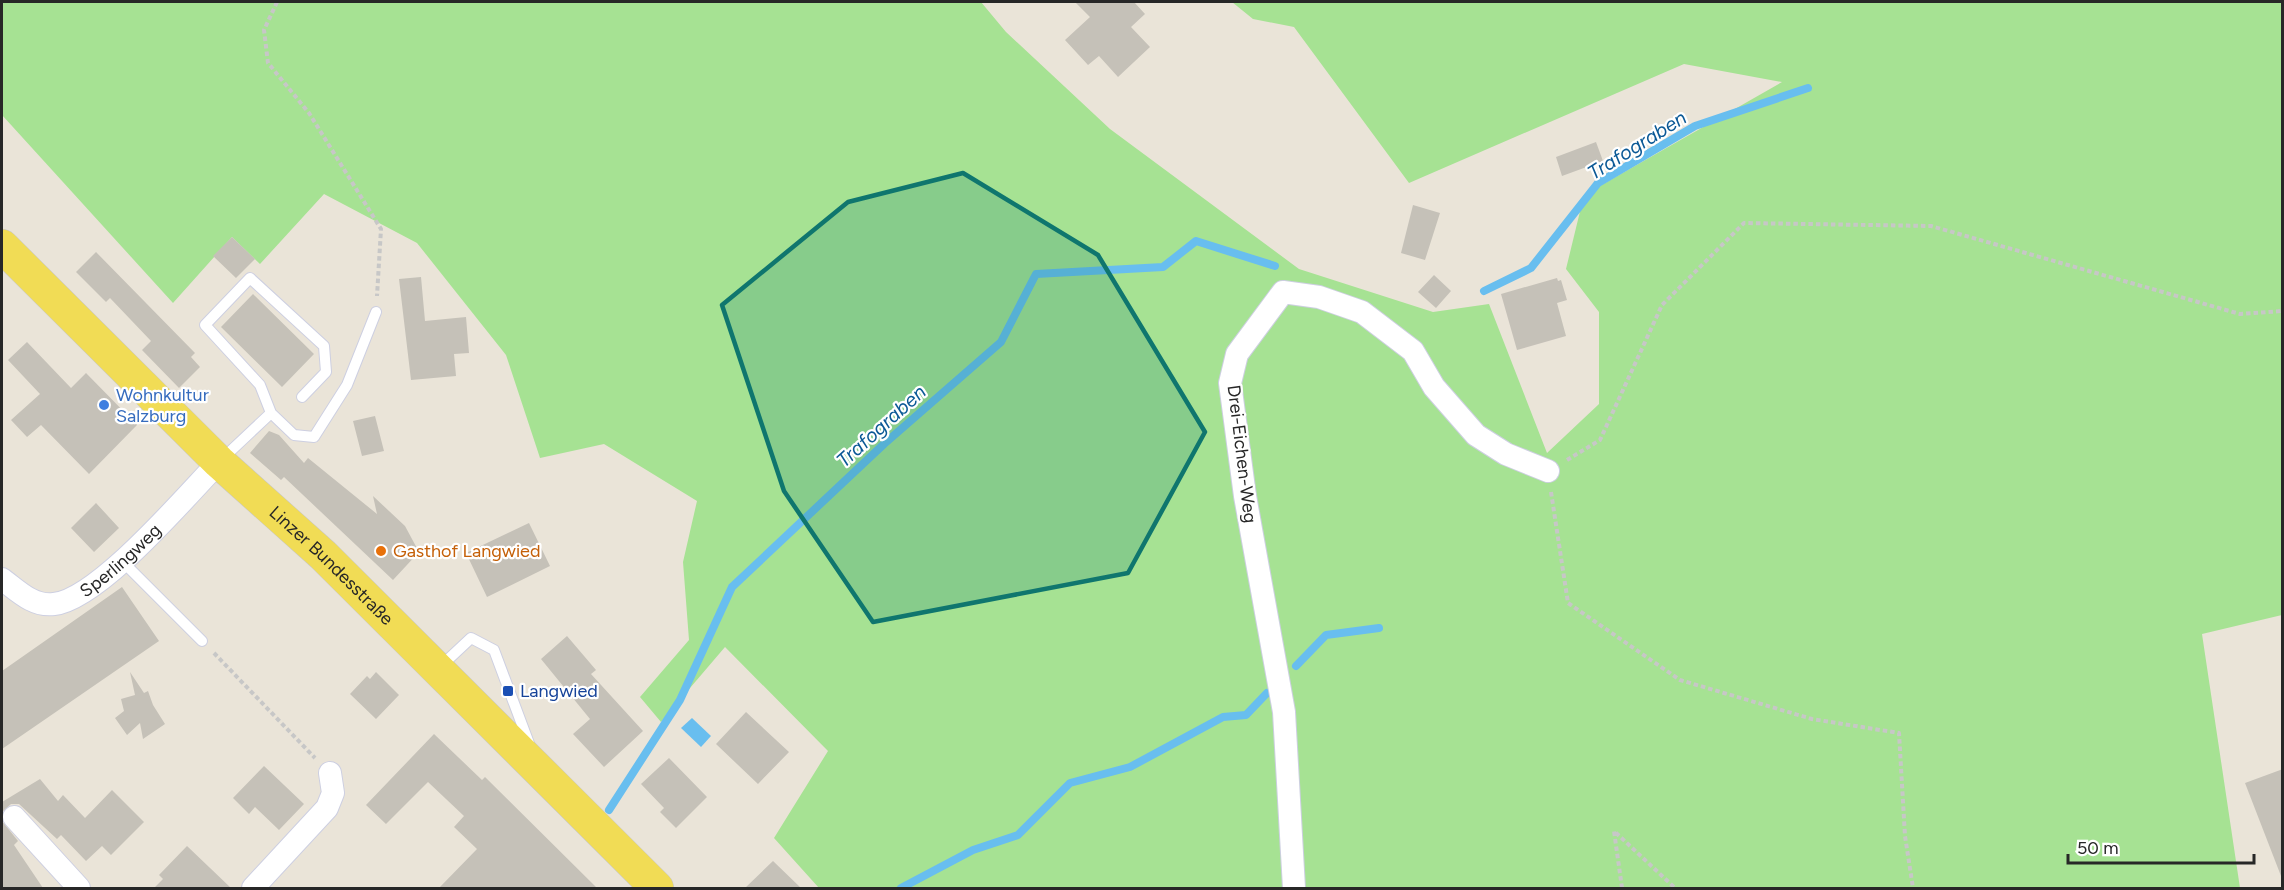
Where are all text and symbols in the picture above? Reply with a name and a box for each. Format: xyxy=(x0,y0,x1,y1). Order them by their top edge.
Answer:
water label: Trafograben xyxy=(1583,105,1691,185)
water label: Trafograben xyxy=(831,380,931,472)
place label: Wohnkultur Salzburg xyxy=(116,384,209,427)
street label: Drei-Eichen-Weg xyxy=(1223,384,1261,524)
marker: Wohnkultur Salzburg xyxy=(97,398,111,412)
street label: Linzer Bundesstraße xyxy=(265,501,398,630)
street label: Sperlingweg xyxy=(76,519,166,602)
place label: Gasthof Langwied xyxy=(393,540,540,562)
marker: Gasthof Langwied xyxy=(374,544,388,558)
place label: Langwied xyxy=(520,680,598,702)
marker: Langwied xyxy=(501,684,515,698)
scale bar xyxy=(2068,827,2254,865)
text: 50 m xyxy=(2077,837,2119,859)

